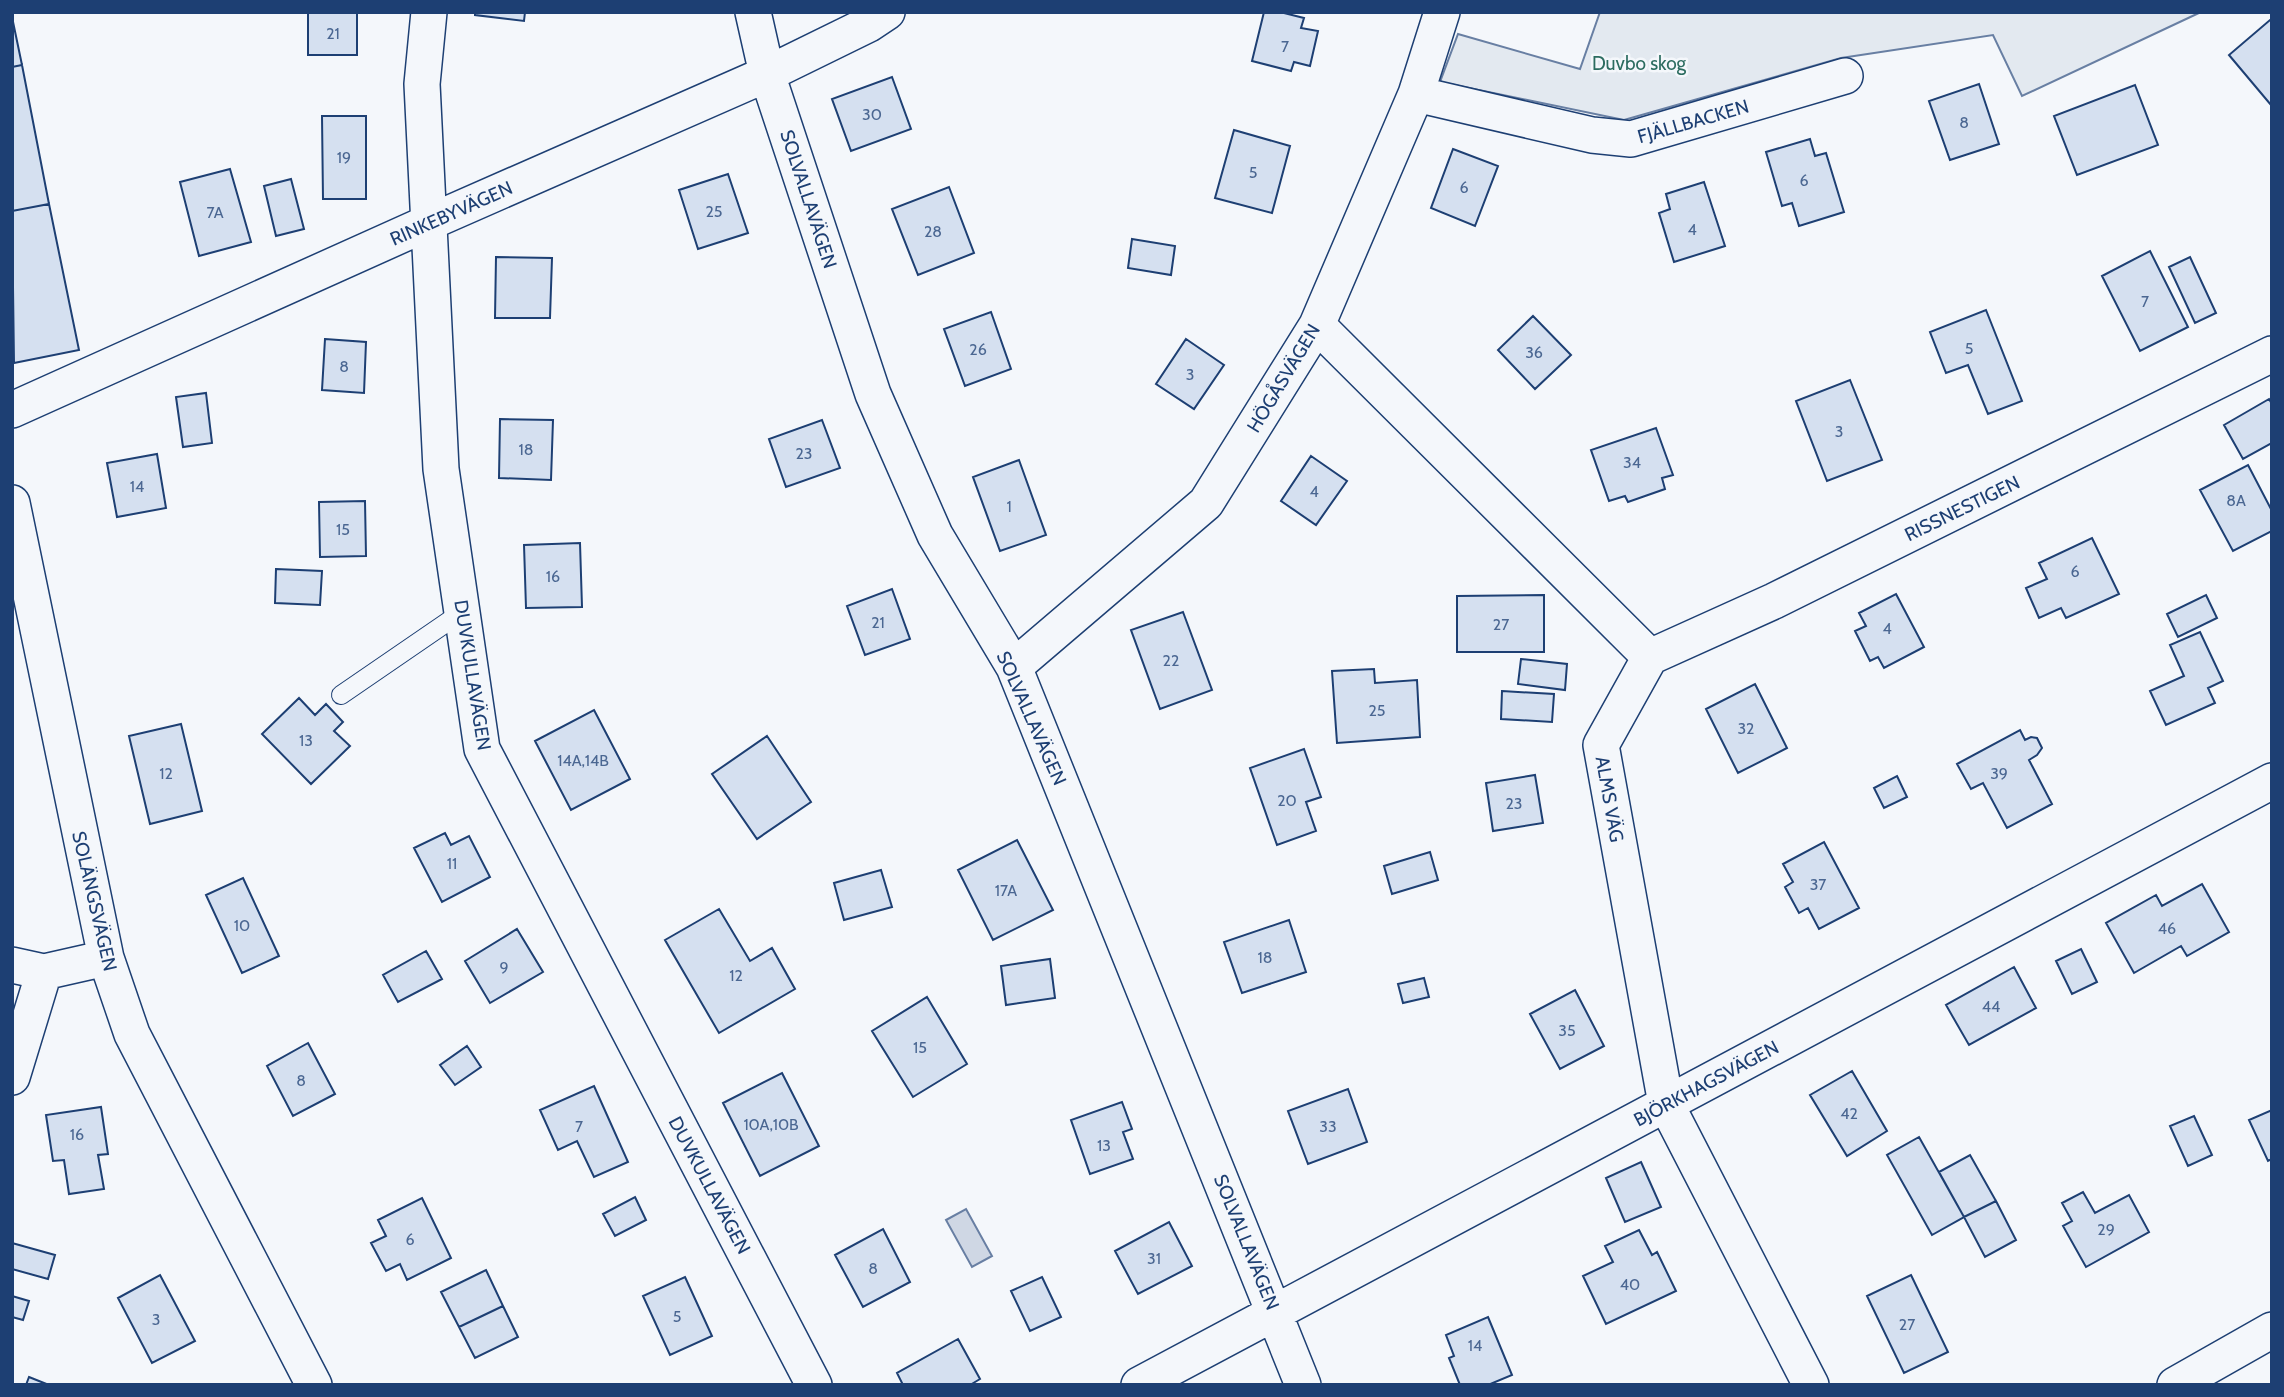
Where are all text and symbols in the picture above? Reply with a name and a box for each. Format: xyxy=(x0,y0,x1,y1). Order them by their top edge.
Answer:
house number: 21 xyxy=(326,24,340,43)
house number: 7 xyxy=(1281,37,1289,56)
park label: Duvbo skog xyxy=(1592,52,1687,75)
street label: FJÄLLBACKEN xyxy=(1635,95,1751,148)
house number: 30 xyxy=(862,105,882,124)
house number: 8 xyxy=(1959,113,1969,132)
street label: SOLVALLAVÄGEN xyxy=(775,127,842,271)
house number: 19 xyxy=(337,148,351,167)
house number: 5 xyxy=(1249,163,1257,182)
house number: 6 xyxy=(1799,171,1809,190)
street label: RINKEBYVÄGEN xyxy=(387,176,516,251)
house number: 6 xyxy=(1459,178,1469,197)
house number: 25 xyxy=(705,202,723,221)
house number: 7A xyxy=(206,203,224,222)
house number: 4 xyxy=(1687,220,1697,239)
house number: 28 xyxy=(924,222,942,241)
house number: 7 xyxy=(2141,292,2149,311)
street label: HÖGÅSVÄGEN xyxy=(1241,319,1325,437)
house number: 5 xyxy=(1965,339,1973,358)
house number: 26 xyxy=(969,340,987,359)
house number: 36 xyxy=(1525,343,1543,362)
house number: 8 xyxy=(339,357,349,376)
house number: 3 xyxy=(1186,365,1194,384)
house number: 3 xyxy=(1835,422,1843,441)
house number: 18 xyxy=(519,440,533,459)
house number: 23 xyxy=(795,444,813,463)
house number: 34 xyxy=(1623,453,1641,472)
street label: RISSNESTIGEN xyxy=(1901,471,2023,546)
house number: 14 xyxy=(130,477,144,496)
house number: 4 xyxy=(1309,482,1319,501)
house number: 8A xyxy=(2226,491,2246,510)
house number: 1 xyxy=(1006,497,1012,516)
house number: 15 xyxy=(336,520,350,539)
house number: 6 xyxy=(2070,562,2080,581)
house number: 16 xyxy=(546,567,560,586)
street label: DUVKULLAVÄGEN xyxy=(449,598,496,752)
house number: 21 xyxy=(871,613,885,632)
house number: 27 xyxy=(1493,615,1509,634)
house number: 4 xyxy=(1882,619,1892,638)
street label: SOLVALLAVÄGEN xyxy=(992,648,1071,789)
house number: 22 xyxy=(1163,651,1179,670)
house number: 25 xyxy=(1368,701,1386,720)
house number: 32 xyxy=(1737,719,1755,738)
house number: 13 xyxy=(299,731,313,750)
house number: 14A,14B xyxy=(557,751,609,770)
street label: ALMS VÄG xyxy=(1591,754,1628,844)
house number: 12 xyxy=(159,764,173,783)
house number: 39 xyxy=(1990,764,2008,783)
house number: 20 xyxy=(1277,791,1297,810)
house number: 23 xyxy=(1505,794,1523,813)
street label: SOLÄNGSVÄGEN xyxy=(67,829,122,973)
house number: 11 xyxy=(447,854,457,873)
house number: 37 xyxy=(1810,875,1826,894)
house number: 17A xyxy=(995,881,1017,900)
house number: 10 xyxy=(234,916,250,935)
house number: 46 xyxy=(2158,919,2176,938)
house number: 18 xyxy=(1258,948,1272,967)
house number: 9 xyxy=(499,958,509,977)
house number: 12 xyxy=(729,966,743,985)
house number: 44 xyxy=(1982,997,2000,1016)
house number: 35 xyxy=(1558,1021,1576,1040)
street label: BJÖRKHAGSVÄGEN xyxy=(1630,1036,1783,1131)
house number: 15 xyxy=(913,1038,927,1057)
house number: 8 xyxy=(296,1071,306,1090)
house number: 42 xyxy=(1840,1104,1858,1123)
street label: DUVKULLAVÄGEN xyxy=(664,1113,755,1258)
house number: 10A,10B xyxy=(743,1115,799,1134)
house number: 7 xyxy=(575,1117,583,1136)
house number: 33 xyxy=(1319,1117,1337,1136)
house number: 16 xyxy=(70,1125,84,1144)
house number: 13 xyxy=(1097,1136,1111,1155)
street label: SOLVALLAVÄGEN xyxy=(1209,1171,1284,1313)
house number: 29 xyxy=(2097,1220,2115,1239)
house number: 6 xyxy=(405,1230,415,1249)
house number: 31 xyxy=(1147,1249,1161,1268)
house number: 8 xyxy=(868,1259,878,1278)
house number: 40 xyxy=(1620,1275,1640,1294)
house number: 5 xyxy=(673,1307,681,1326)
house number: 3 xyxy=(152,1310,160,1329)
house number: 27 xyxy=(1899,1315,1915,1334)
house number: 14 xyxy=(1468,1336,1482,1355)

